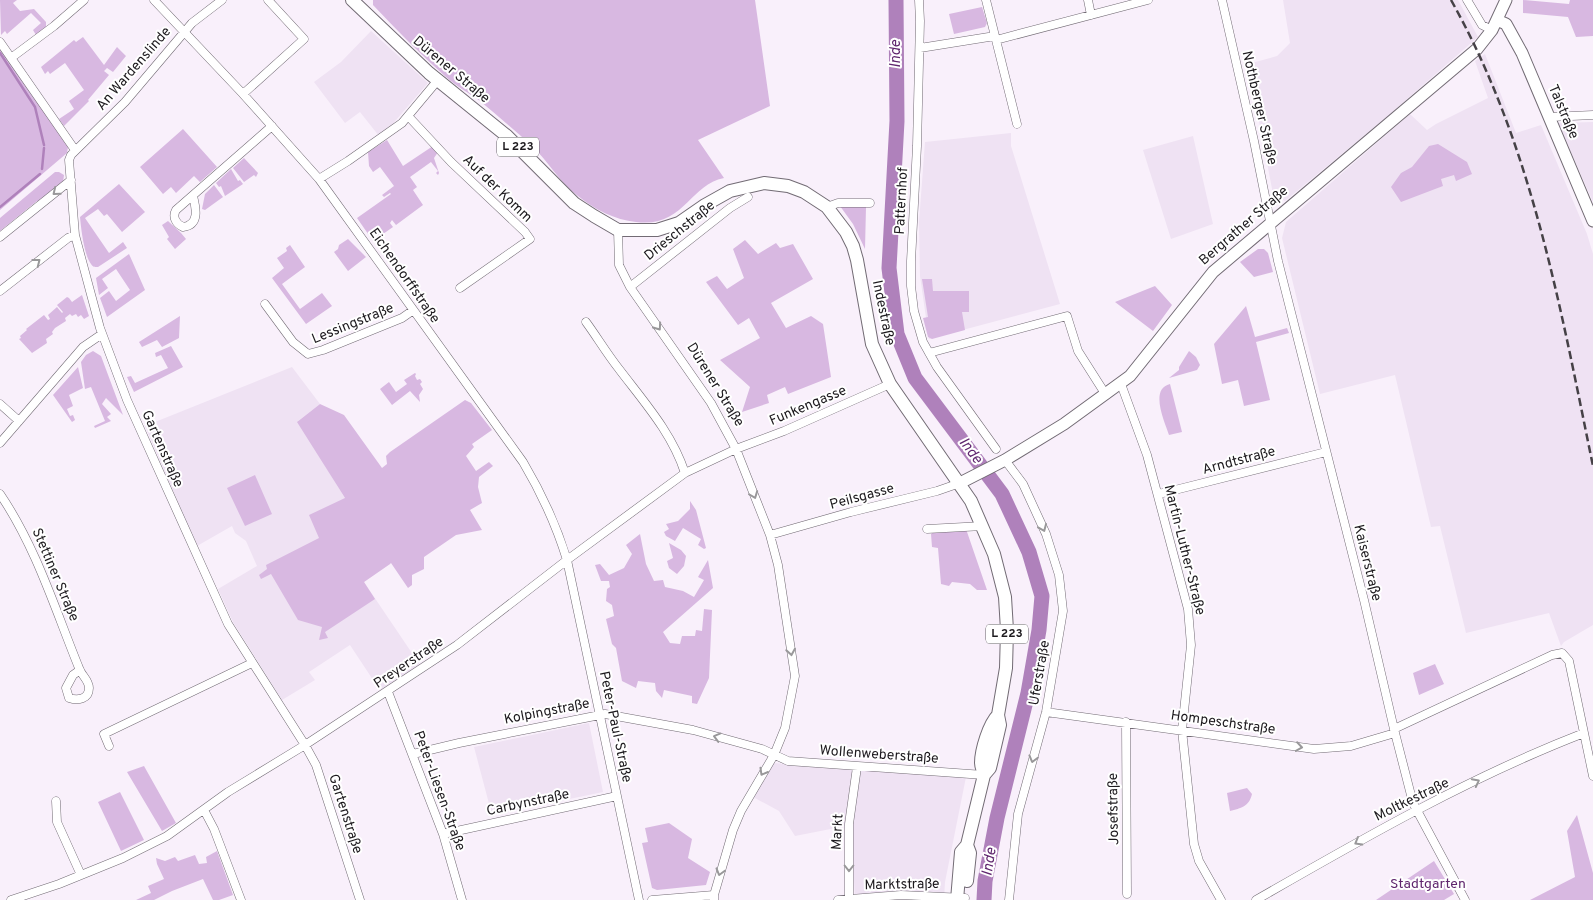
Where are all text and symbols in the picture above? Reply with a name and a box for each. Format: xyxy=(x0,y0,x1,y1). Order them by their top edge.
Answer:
street label: An Wardenslinde xyxy=(93,24,175,114)
street label: Dürener Straße xyxy=(409,33,493,107)
water label: Inde xyxy=(887,40,906,68)
street label: Nothberger Straße xyxy=(1238,49,1280,167)
street label: Talstraße xyxy=(1544,82,1582,142)
road number: L 223 xyxy=(497,138,539,156)
street label: Auf der Komm xyxy=(459,152,535,226)
street label: Patternhof xyxy=(892,167,912,235)
street label: Bergrather Straße xyxy=(1196,183,1292,269)
one-way arrow xyxy=(53,186,62,194)
street label: Drieschstraße xyxy=(641,197,719,265)
street label: Eichendorffstraße xyxy=(365,225,443,327)
one-way arrow xyxy=(31,260,40,268)
street label: Indestraße xyxy=(868,279,898,347)
street label: Lessingstraße xyxy=(310,300,396,348)
one-way arrow xyxy=(652,321,661,331)
street label: Dürener Straße xyxy=(682,340,748,430)
street label: Funkengasse xyxy=(767,382,849,430)
street label: Gartenstraße xyxy=(137,408,187,490)
water label: Inde xyxy=(954,434,986,468)
street label: Arndtstraße xyxy=(1201,443,1277,479)
street label: Peilsgasse xyxy=(828,480,896,514)
street label: Martin-Luther-Straße xyxy=(1160,483,1208,617)
one-way arrow xyxy=(749,490,759,498)
one-way arrow xyxy=(1037,523,1047,532)
street label: Kaiserstraße xyxy=(1349,523,1385,603)
street label: Stettiner Straße xyxy=(28,526,82,624)
road number: L 223 xyxy=(986,624,1028,644)
street label: Preyerstraße xyxy=(371,633,447,693)
street label: Uferstraße xyxy=(1026,639,1054,707)
one-way arrow xyxy=(785,648,796,656)
street label: Peter-Paul-Straße xyxy=(595,670,635,784)
street label: Kolpingstraße xyxy=(503,695,591,729)
street label: Hompeschstraße xyxy=(1170,707,1276,739)
street label: Peter-Liesen-Straße xyxy=(409,729,469,853)
one-way arrow xyxy=(713,732,721,742)
one-way arrow xyxy=(1295,741,1304,751)
street label: Wollenweberstraße xyxy=(819,742,939,768)
one-way arrow xyxy=(1029,754,1039,762)
one-way arrow xyxy=(760,767,770,776)
street label: Gartenstraße xyxy=(324,772,366,856)
street label: Josefstraße xyxy=(1105,773,1123,845)
street label: Moltkestraße xyxy=(1372,775,1452,825)
one-way arrow xyxy=(1471,778,1480,788)
street label: Carbynstraße xyxy=(485,786,571,820)
street label: Markt xyxy=(829,813,847,851)
one-way arrow xyxy=(1354,835,1363,845)
water label: Inde xyxy=(978,846,1002,877)
one-way arrow xyxy=(844,864,854,872)
one-way arrow xyxy=(716,868,726,876)
street label: Marktstraße xyxy=(864,876,940,894)
park label: Stadtgarten xyxy=(1390,876,1466,893)

